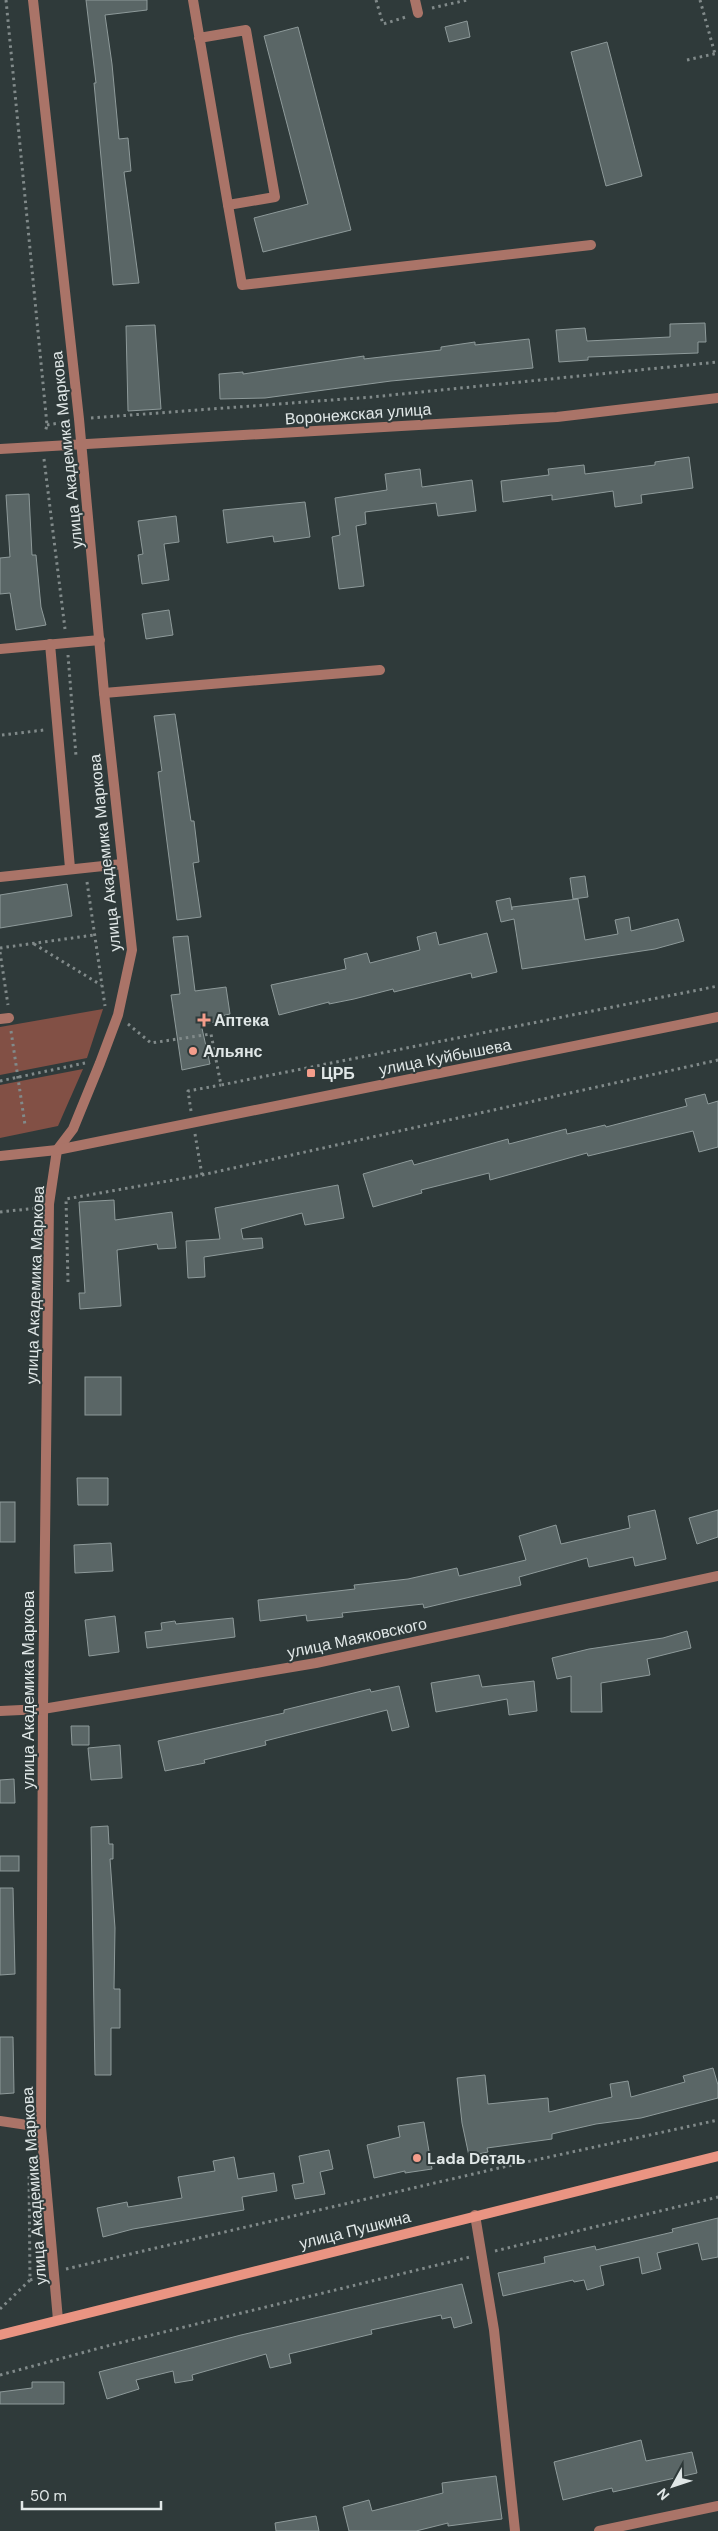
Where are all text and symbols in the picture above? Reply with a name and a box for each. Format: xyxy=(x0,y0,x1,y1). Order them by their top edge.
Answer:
street label: улица Академика Маркова xyxy=(46,350,88,550)
street label: Воронежская улица xyxy=(284,398,432,430)
street label: улица Академика Маркова xyxy=(84,753,126,953)
place label: Аптека xyxy=(214,1010,269,1031)
marker: Аптека xyxy=(198,1014,210,1026)
street label: улица Куйбышева xyxy=(377,1034,513,1080)
place label: Альянс xyxy=(203,1041,263,1062)
marker: Альянс xyxy=(187,1045,199,1057)
place label: ЦРБ xyxy=(321,1063,355,1084)
marker: ЦРБ xyxy=(305,1067,317,1079)
street label: улица Академика Маркова xyxy=(21,1185,49,1385)
street label: улица Академика Маркова xyxy=(18,1591,39,1789)
street label: улица Маяковского xyxy=(285,1613,429,1663)
street label: улица Академика Маркова xyxy=(17,2086,51,2286)
place label: Lada Dеталь xyxy=(427,2148,526,2169)
marker: Lada Dеталь xyxy=(411,2152,423,2164)
street label: улица Пушкина xyxy=(297,2206,413,2254)
north arrow xyxy=(648,2461,698,2511)
scale bar xyxy=(22,2478,161,2510)
text: N xyxy=(653,2485,673,2504)
text: 50 m xyxy=(30,2486,67,2506)

